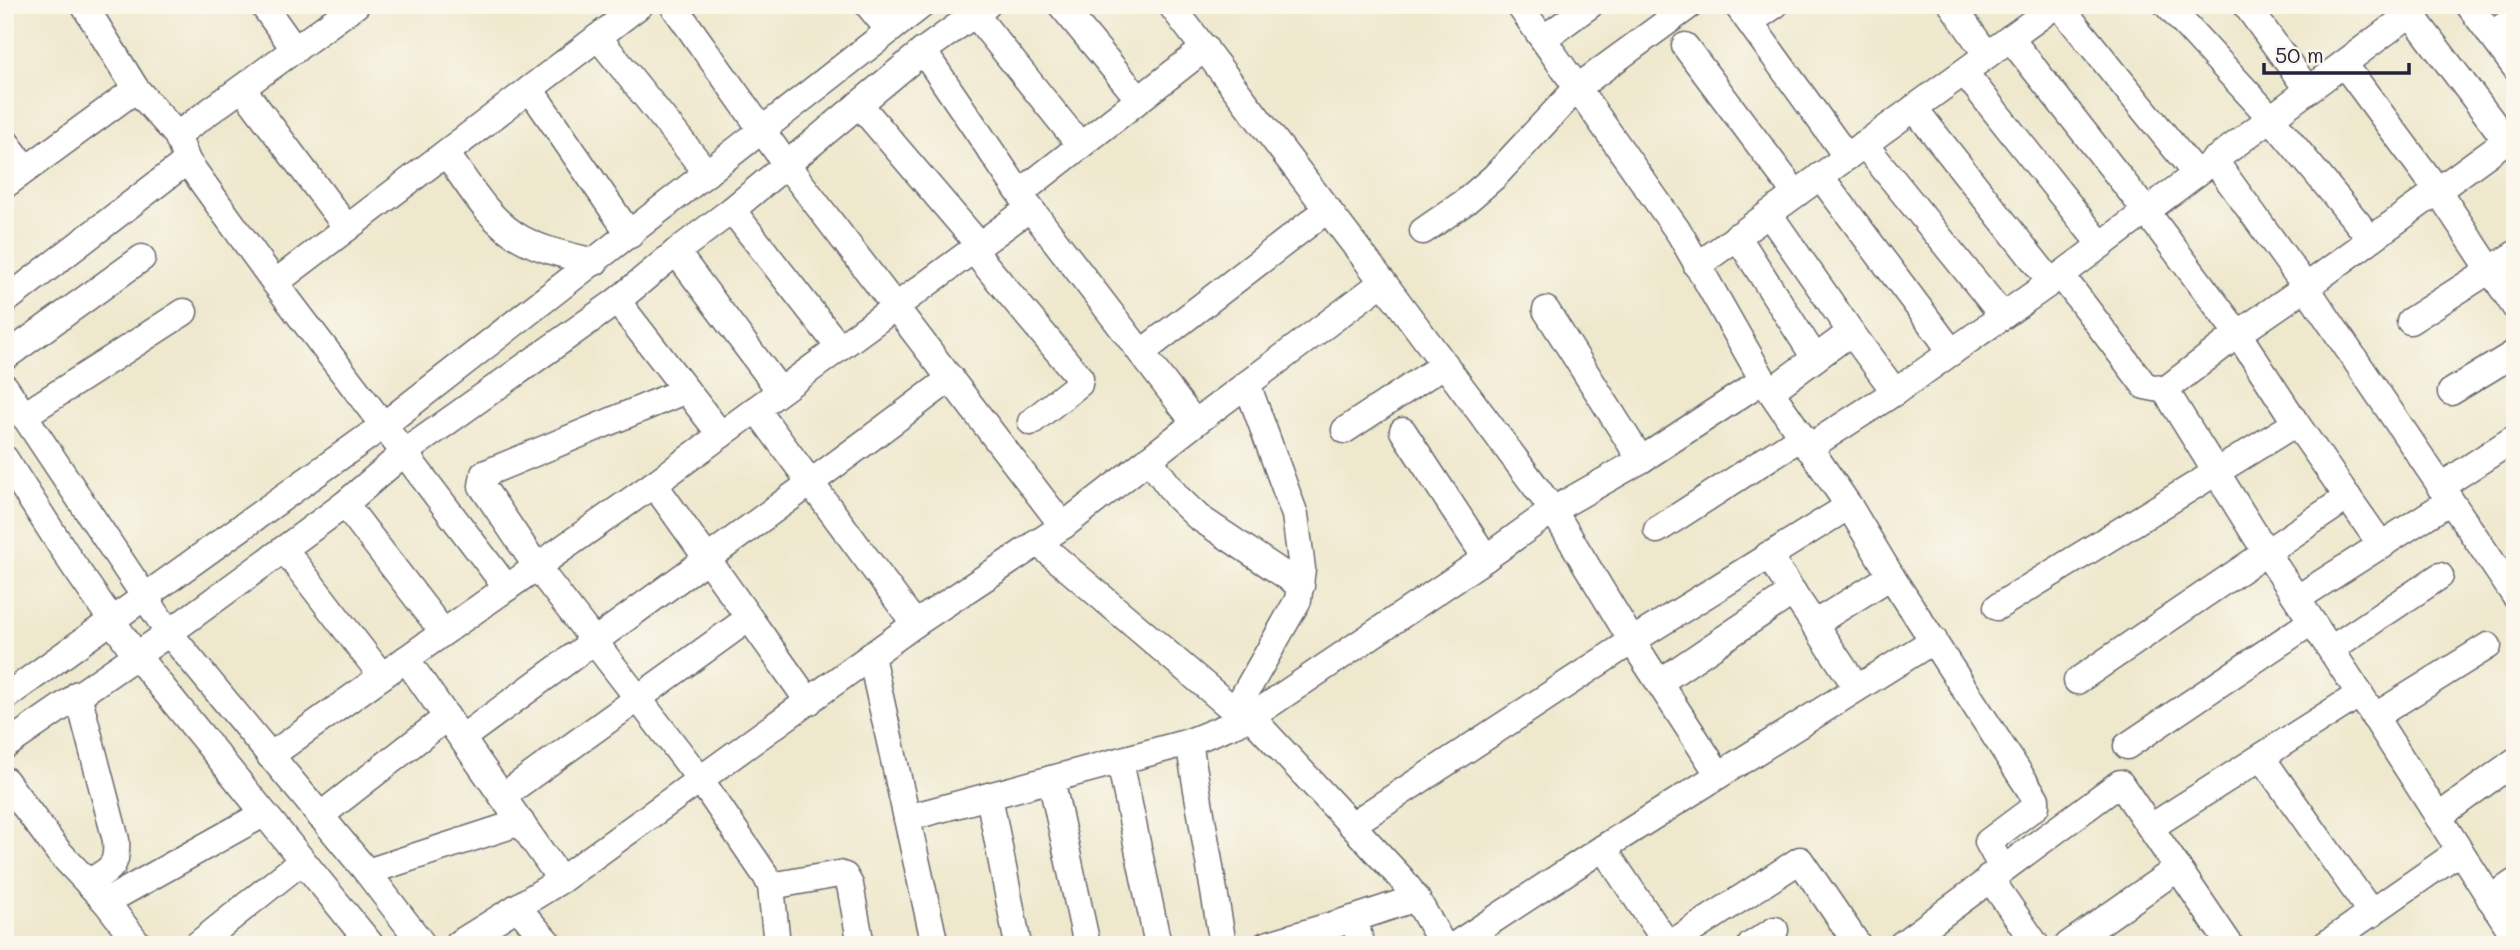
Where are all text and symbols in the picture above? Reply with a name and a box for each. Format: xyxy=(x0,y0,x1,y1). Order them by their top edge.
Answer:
scale bar xyxy=(2264,32,2410,76)
text: 50 m xyxy=(2275,41,2324,68)

